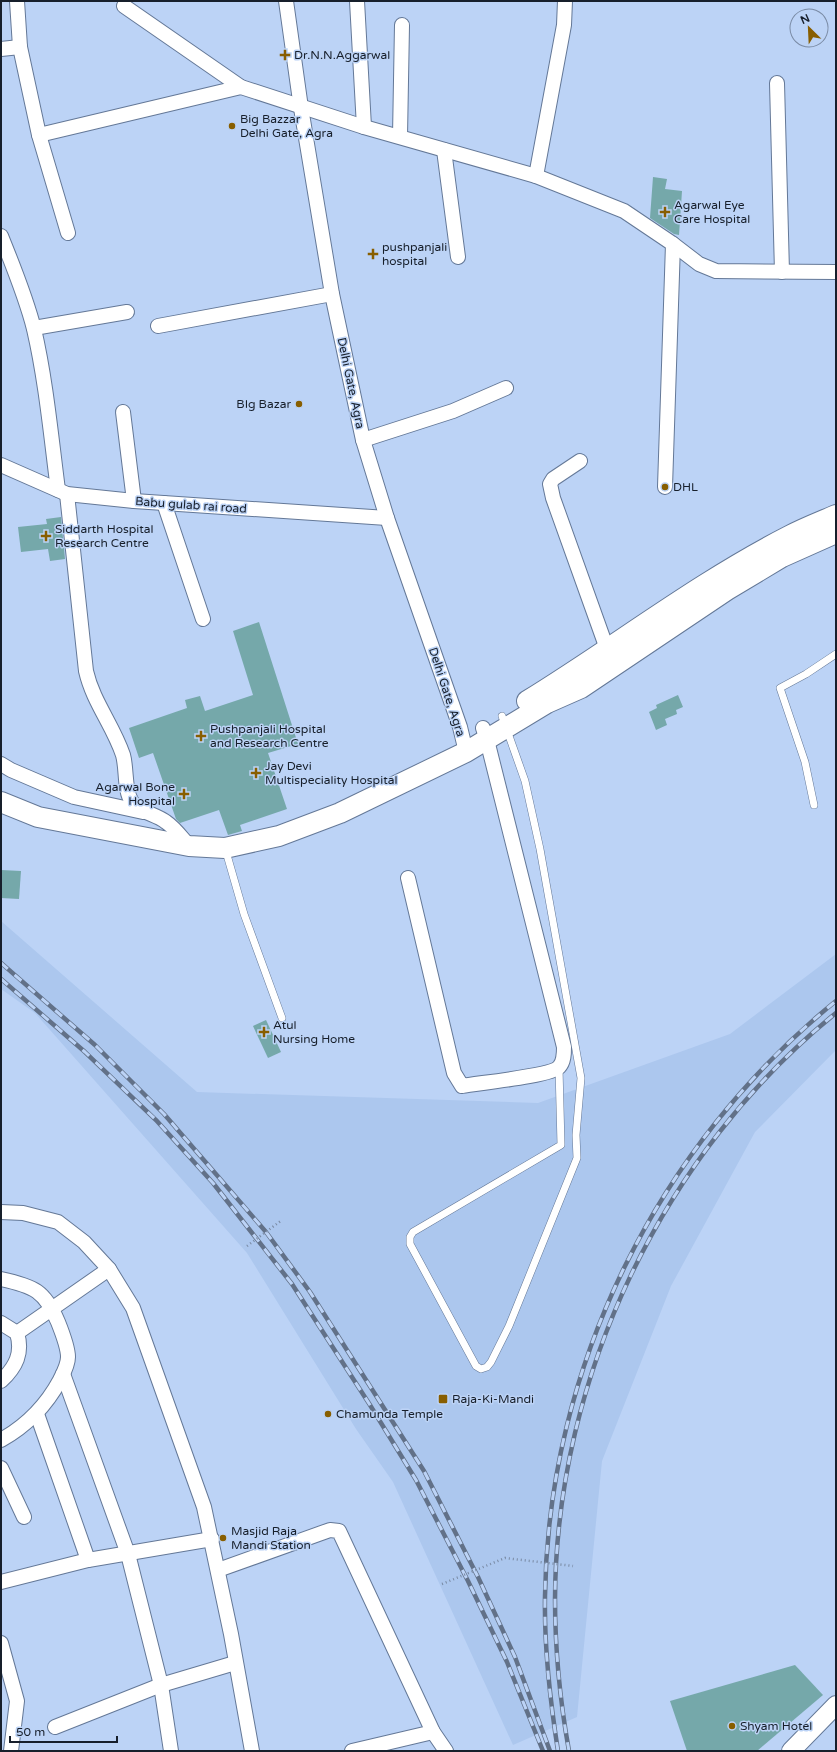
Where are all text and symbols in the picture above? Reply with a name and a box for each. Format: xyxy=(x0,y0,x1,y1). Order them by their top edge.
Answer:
north arrow xyxy=(789,8,829,48)
text: N xyxy=(798,12,812,27)
place label: Dr.N.N.Aggarwal xyxy=(294,48,390,62)
marker: Dr.N.N.Aggarwal xyxy=(279,49,291,61)
place label: Big Bazzar Delhi Gate, Agra xyxy=(240,112,333,140)
marker: Big Bazzar Delhi Gate, Agra xyxy=(227,121,237,131)
place label: Agarwal Eye Care Hospital xyxy=(674,198,750,226)
marker: Agarwal Eye Care Hospital xyxy=(659,206,671,218)
place label: pushpanjali hospital xyxy=(382,240,447,268)
marker: pushpanjali hospital xyxy=(367,248,379,260)
street label: Delhi Gate, Agra xyxy=(334,336,368,430)
place label: BIg Bazar xyxy=(236,397,291,411)
marker: BIg Bazar xyxy=(294,399,304,409)
place label: DHL xyxy=(673,480,698,494)
marker: DHL xyxy=(660,482,670,492)
street label: Babu gulab rai road xyxy=(135,494,247,516)
place label: Siddarth Hospital Research Centre xyxy=(55,522,154,550)
marker: Siddarth Hospital Research Centre xyxy=(40,530,52,542)
street label: Delhi Gate, Agra xyxy=(426,646,468,738)
place label: Pushpanjali Hospital and Research Centre xyxy=(210,722,329,750)
marker: Pushpanjali Hospital and Research Centre xyxy=(195,730,207,742)
place label: Jay Devi Multispeciality Hospital xyxy=(265,759,397,787)
marker: Jay Devi Multispeciality Hospital xyxy=(250,767,262,779)
place label: Agarwal Bone Hospital xyxy=(95,780,175,808)
marker: Agarwal Bone Hospital xyxy=(178,788,190,800)
place label: Atul Nursing Home xyxy=(273,1018,355,1046)
marker: Atul Nursing Home xyxy=(258,1026,270,1038)
place label: Raja-Ki-Mandi xyxy=(452,1392,534,1406)
marker: Raja-Ki-Mandi xyxy=(437,1393,449,1405)
place label: Chamunda Temple xyxy=(336,1407,443,1421)
marker: Chamunda Temple xyxy=(323,1409,333,1419)
place label: Masjid Raja Mandi Station xyxy=(231,1524,311,1552)
marker: Masjid Raja Mandi Station xyxy=(218,1533,228,1543)
scale bar xyxy=(10,1718,117,1744)
place label: Shyam Hotel xyxy=(740,1719,812,1733)
marker: Shyam Hotel xyxy=(727,1721,737,1731)
text: 50 m xyxy=(16,1725,45,1739)

